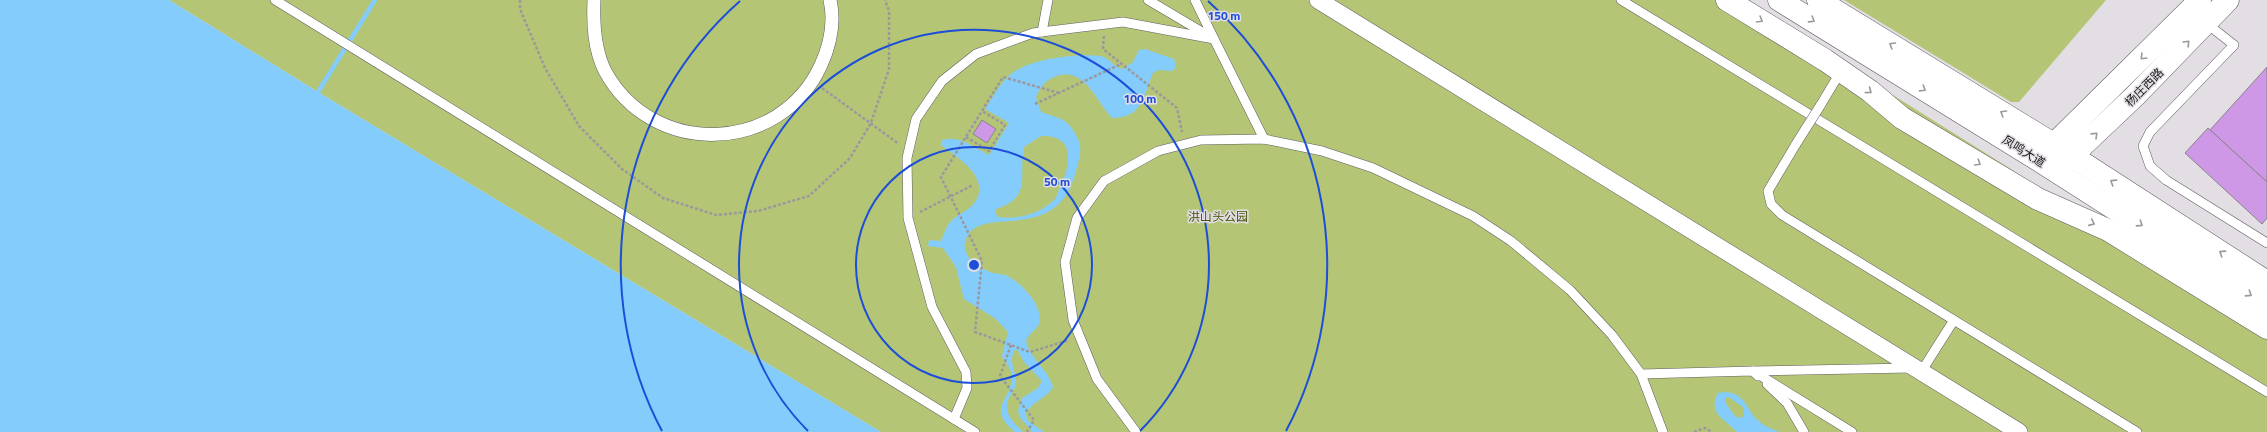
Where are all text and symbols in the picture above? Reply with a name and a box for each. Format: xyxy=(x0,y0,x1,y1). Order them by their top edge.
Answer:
text: 150 m xyxy=(1208,6,1240,25)
one-way arrow xyxy=(1756,16,1763,23)
one-way arrow xyxy=(1808,16,1815,23)
one-way arrow xyxy=(2182,40,2190,48)
one-way arrow xyxy=(1889,43,1896,50)
one-way arrow xyxy=(2140,53,2148,60)
street label: 杨庄西路 xyxy=(2120,63,2168,111)
one-way arrow xyxy=(1919,84,1926,91)
one-way arrow xyxy=(1865,86,1872,93)
text: 100 m xyxy=(1124,89,1156,108)
one-way arrow xyxy=(2000,110,2007,118)
street label: 凤鸣大道 xyxy=(1999,130,2049,172)
one-way arrow xyxy=(2090,133,2098,140)
one-way arrow xyxy=(1974,158,1981,165)
text: 50 m xyxy=(1044,172,1070,191)
one-way arrow xyxy=(2110,180,2117,187)
park label: 洪山头公园 xyxy=(1188,207,1248,226)
one-way arrow xyxy=(2088,218,2096,226)
one-way arrow xyxy=(2135,220,2142,227)
one-way arrow xyxy=(2220,251,2227,258)
centre of rings xyxy=(967,258,981,272)
one-way arrow xyxy=(2245,290,2252,297)

